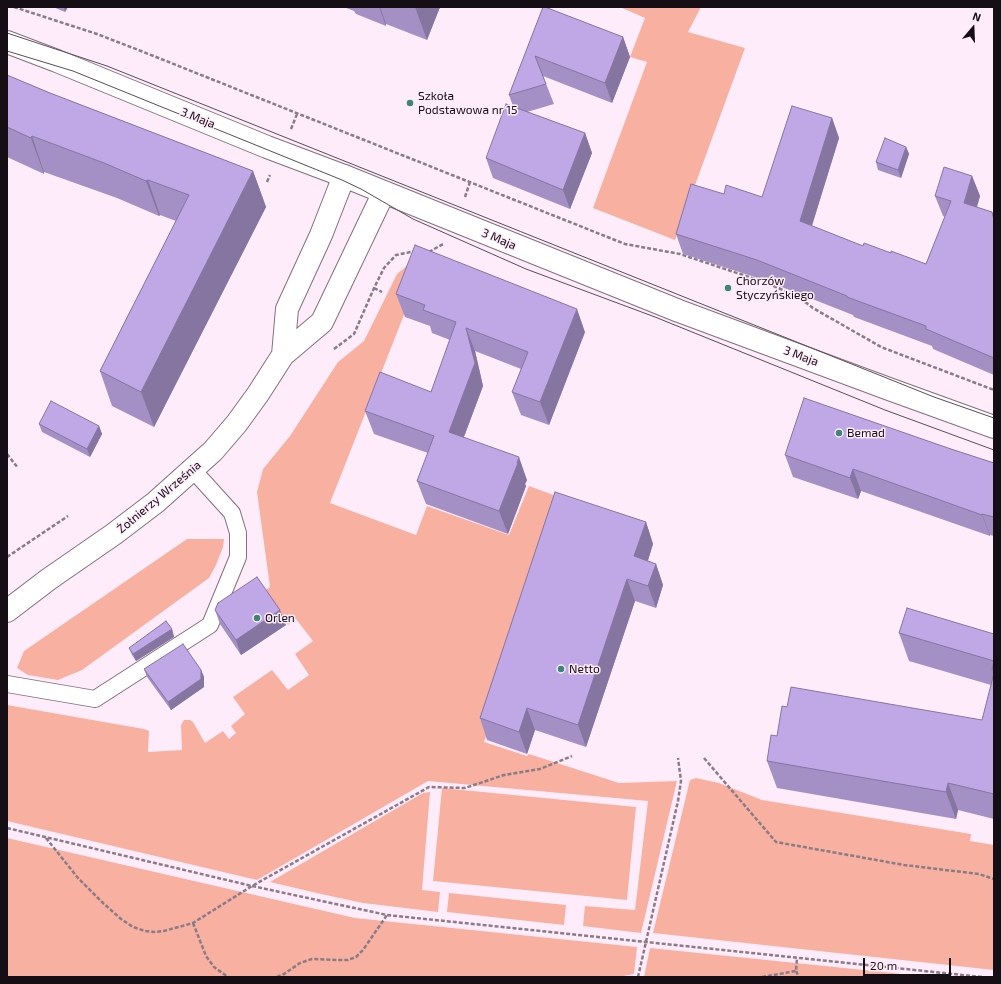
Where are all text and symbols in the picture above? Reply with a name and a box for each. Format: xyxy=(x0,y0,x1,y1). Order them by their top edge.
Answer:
north arrow xyxy=(953,8,993,48)
text: N xyxy=(971,9,983,24)
place label: Szkoła Podstawowa nr 15 xyxy=(418,89,517,117)
marker: Szkoła Podstawowa nr 15 xyxy=(405,98,415,108)
street label: 3 Maja xyxy=(179,105,217,131)
street label: 3 Maja xyxy=(480,225,518,253)
place label: Chorzów Styczyńskiego xyxy=(736,274,814,302)
marker: Chorzów Styczyńskiego xyxy=(723,283,733,293)
street label: 3 Maja xyxy=(782,343,820,369)
place label: Bemad xyxy=(847,426,885,440)
marker: Bemad xyxy=(834,428,844,438)
street label: Żołnierzy Września xyxy=(114,458,204,536)
place label: Orlen xyxy=(265,611,295,625)
marker: Orlen xyxy=(252,613,262,623)
place label: Netto xyxy=(569,662,600,676)
marker: Netto xyxy=(556,664,566,674)
scale bar xyxy=(865,950,953,976)
text: 20 m xyxy=(870,958,897,972)

